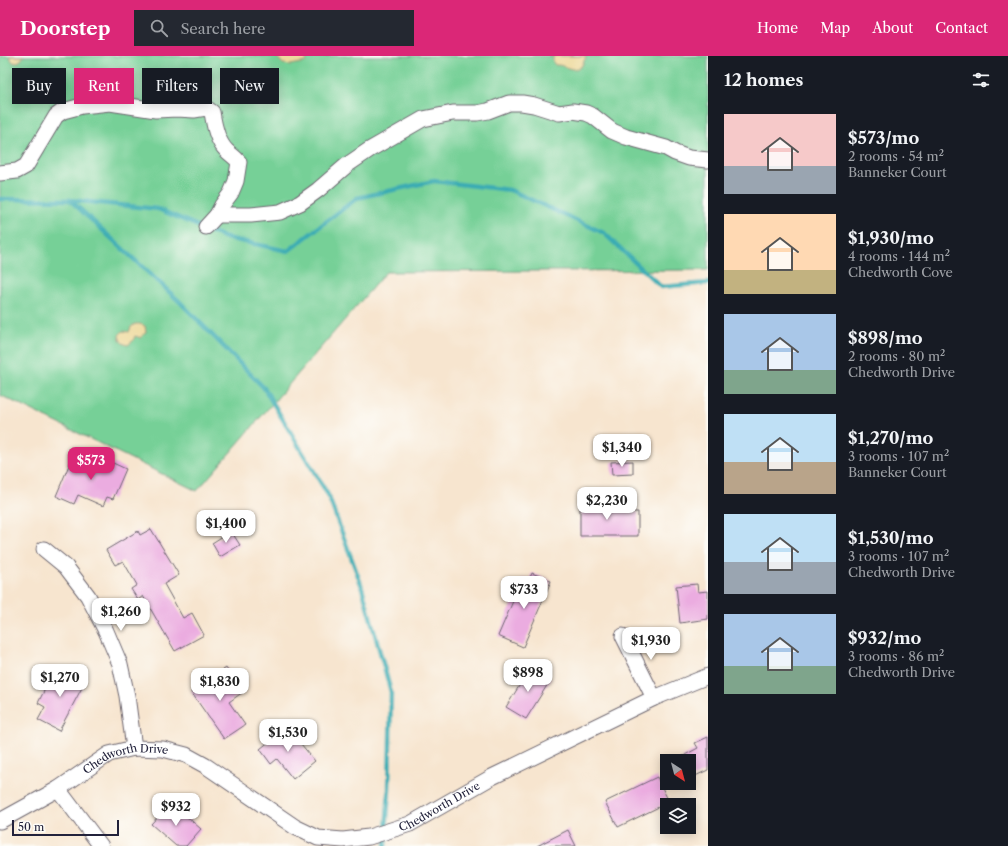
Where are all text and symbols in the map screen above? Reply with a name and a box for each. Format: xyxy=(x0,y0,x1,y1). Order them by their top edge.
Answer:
search box xyxy=(134,10,414,46)
text: Doorstep xyxy=(20,17,110,40)
icon: search xyxy=(148,17,170,39)
text: Search here xyxy=(180,19,265,38)
text: Home xyxy=(757,19,798,37)
text: Map xyxy=(820,19,850,37)
text: About xyxy=(872,19,913,37)
text: Contact xyxy=(935,19,988,37)
chip: Buy xyxy=(12,68,66,104)
chip: Rent xyxy=(74,68,134,104)
chip: Filters xyxy=(142,68,212,104)
chip: New xyxy=(220,68,279,104)
icon: filters xyxy=(970,69,992,91)
text: 12 homes xyxy=(724,70,803,90)
text: $573/mo xyxy=(848,128,919,148)
icon: home xyxy=(756,130,804,178)
text: 2 rooms · 54 m² xyxy=(848,148,944,164)
text: Banneker Court xyxy=(848,164,947,180)
text: $1,930/mo xyxy=(848,228,934,248)
icon: home xyxy=(756,230,804,278)
text: 4 rooms · 144 m² xyxy=(848,248,950,264)
text: Chedworth Cove xyxy=(848,264,953,280)
text: $898/mo xyxy=(848,328,923,348)
icon: home xyxy=(756,330,804,378)
text: 2 rooms · 80 m² xyxy=(848,348,945,364)
text: Chedworth Drive xyxy=(848,364,955,380)
text: $1,270/mo xyxy=(848,428,933,448)
icon: home xyxy=(756,430,804,478)
pin: $1,340 xyxy=(589,434,655,468)
text: $1,340 xyxy=(602,439,642,455)
pin: $573 xyxy=(67,447,115,481)
text: 3 rooms · 107 m² xyxy=(848,448,949,464)
text: $573 xyxy=(77,452,105,468)
text: Banneker Court xyxy=(848,464,947,480)
pin: $2,230 xyxy=(574,487,640,521)
text: $2,230 xyxy=(586,492,628,508)
pin: $1,400 xyxy=(193,510,259,544)
text: $1,400 xyxy=(206,515,246,531)
text: $1,530/mo xyxy=(848,528,933,548)
icon: home xyxy=(756,530,804,578)
text: 3 rooms · 107 m² xyxy=(848,548,949,564)
text: Chedworth Drive xyxy=(848,564,955,580)
pin: $733 xyxy=(500,576,548,610)
text: $733 xyxy=(510,581,538,597)
pin: $1,260 xyxy=(88,598,154,632)
text: $1,260 xyxy=(101,603,141,619)
pin: $1,930 xyxy=(618,627,684,661)
text: $932/mo xyxy=(848,628,921,648)
icon: home xyxy=(756,630,804,678)
text: $1,930 xyxy=(631,632,671,648)
text: 3 rooms · 86 m² xyxy=(848,648,944,664)
pin: $898 xyxy=(504,659,552,693)
pin: $1,270 xyxy=(27,664,93,698)
text: $898 xyxy=(512,664,544,680)
text: Chedworth Drive xyxy=(848,664,955,680)
pin: $1,830 xyxy=(187,668,253,702)
text: $1,270 xyxy=(40,669,80,685)
text: $1,830 xyxy=(200,673,240,689)
pin: $1,530 xyxy=(255,719,321,753)
text: $1,530 xyxy=(268,724,308,740)
street label: Chedworth Drive xyxy=(80,740,170,777)
north arrow xyxy=(660,754,696,790)
map controls xyxy=(660,754,696,834)
street label: Chedworth Drive xyxy=(397,779,482,834)
pin: $932 xyxy=(152,793,200,827)
text: $932 xyxy=(161,798,191,814)
button: layers xyxy=(660,798,696,834)
scale bar xyxy=(12,818,119,837)
text: 50 m xyxy=(18,820,44,834)

